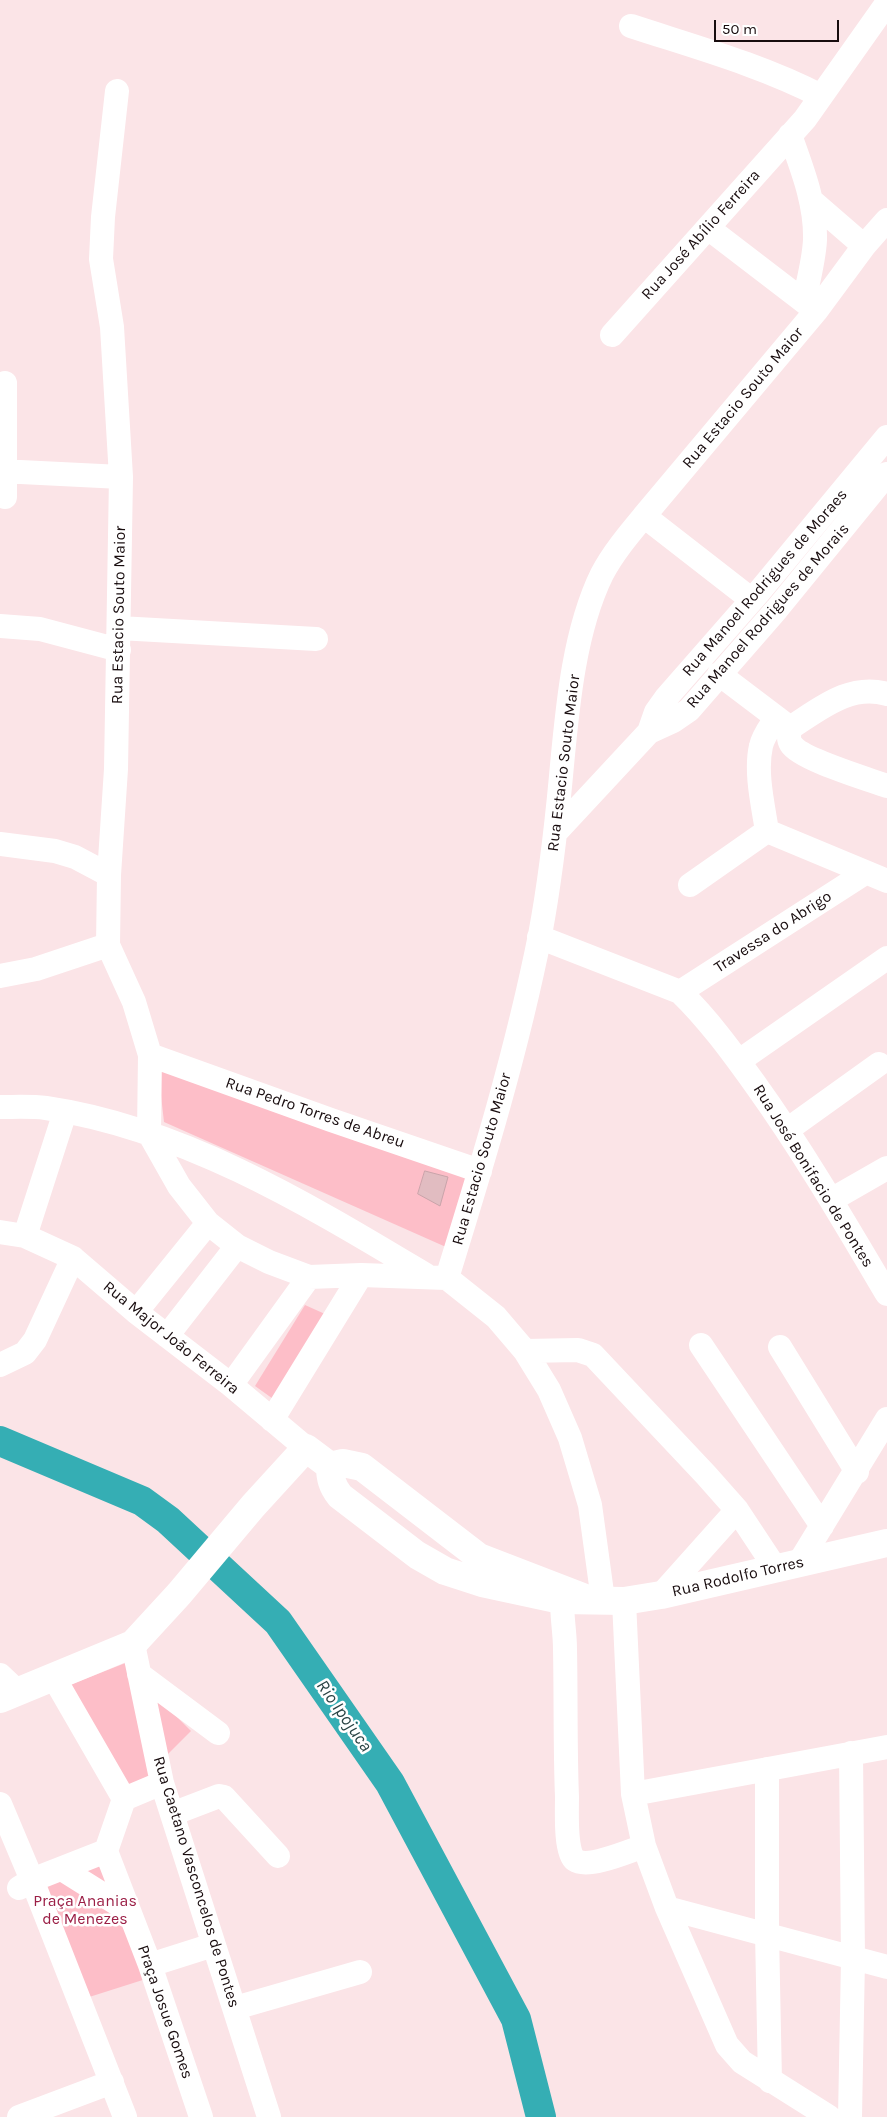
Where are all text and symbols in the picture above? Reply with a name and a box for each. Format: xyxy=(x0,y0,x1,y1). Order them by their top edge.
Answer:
scale bar xyxy=(717,10,842,42)
text: 50 m xyxy=(722,20,757,38)
street label: Rua José Abílio Ferreira xyxy=(638,166,764,304)
street label: Rua Estacio Souto Maior xyxy=(678,324,808,472)
street label: Rua Manoel Rodrigues de Moraes xyxy=(678,485,852,681)
street label: Rua Manoel Rodrigues de Morais xyxy=(682,520,854,712)
street label: Rua Estacio Souto Maior xyxy=(108,526,130,704)
street label: Rua Estacio Souto Maior xyxy=(544,673,584,853)
street label: Travessa do Abrigo xyxy=(711,887,835,977)
street label: Rua Estacio Souto Maior xyxy=(448,1071,516,1247)
street label: Rua Pedro Torres de Abreu xyxy=(223,1073,407,1153)
street label: Rua José Bonifacio de Pontes xyxy=(749,1081,877,1271)
street label: Rua Major João Ferreira xyxy=(99,1277,243,1399)
street label: Rua Rodolfo Torres xyxy=(670,1552,806,1602)
water label: Rio Ipojuca xyxy=(311,1676,377,1756)
street label: Rua Caetano Vasconcelos de Pontes xyxy=(149,1754,243,2010)
park label: Praça Ananias de Menezes xyxy=(33,1891,137,1929)
street label: Praça Josue Gomes xyxy=(133,1943,197,2081)

